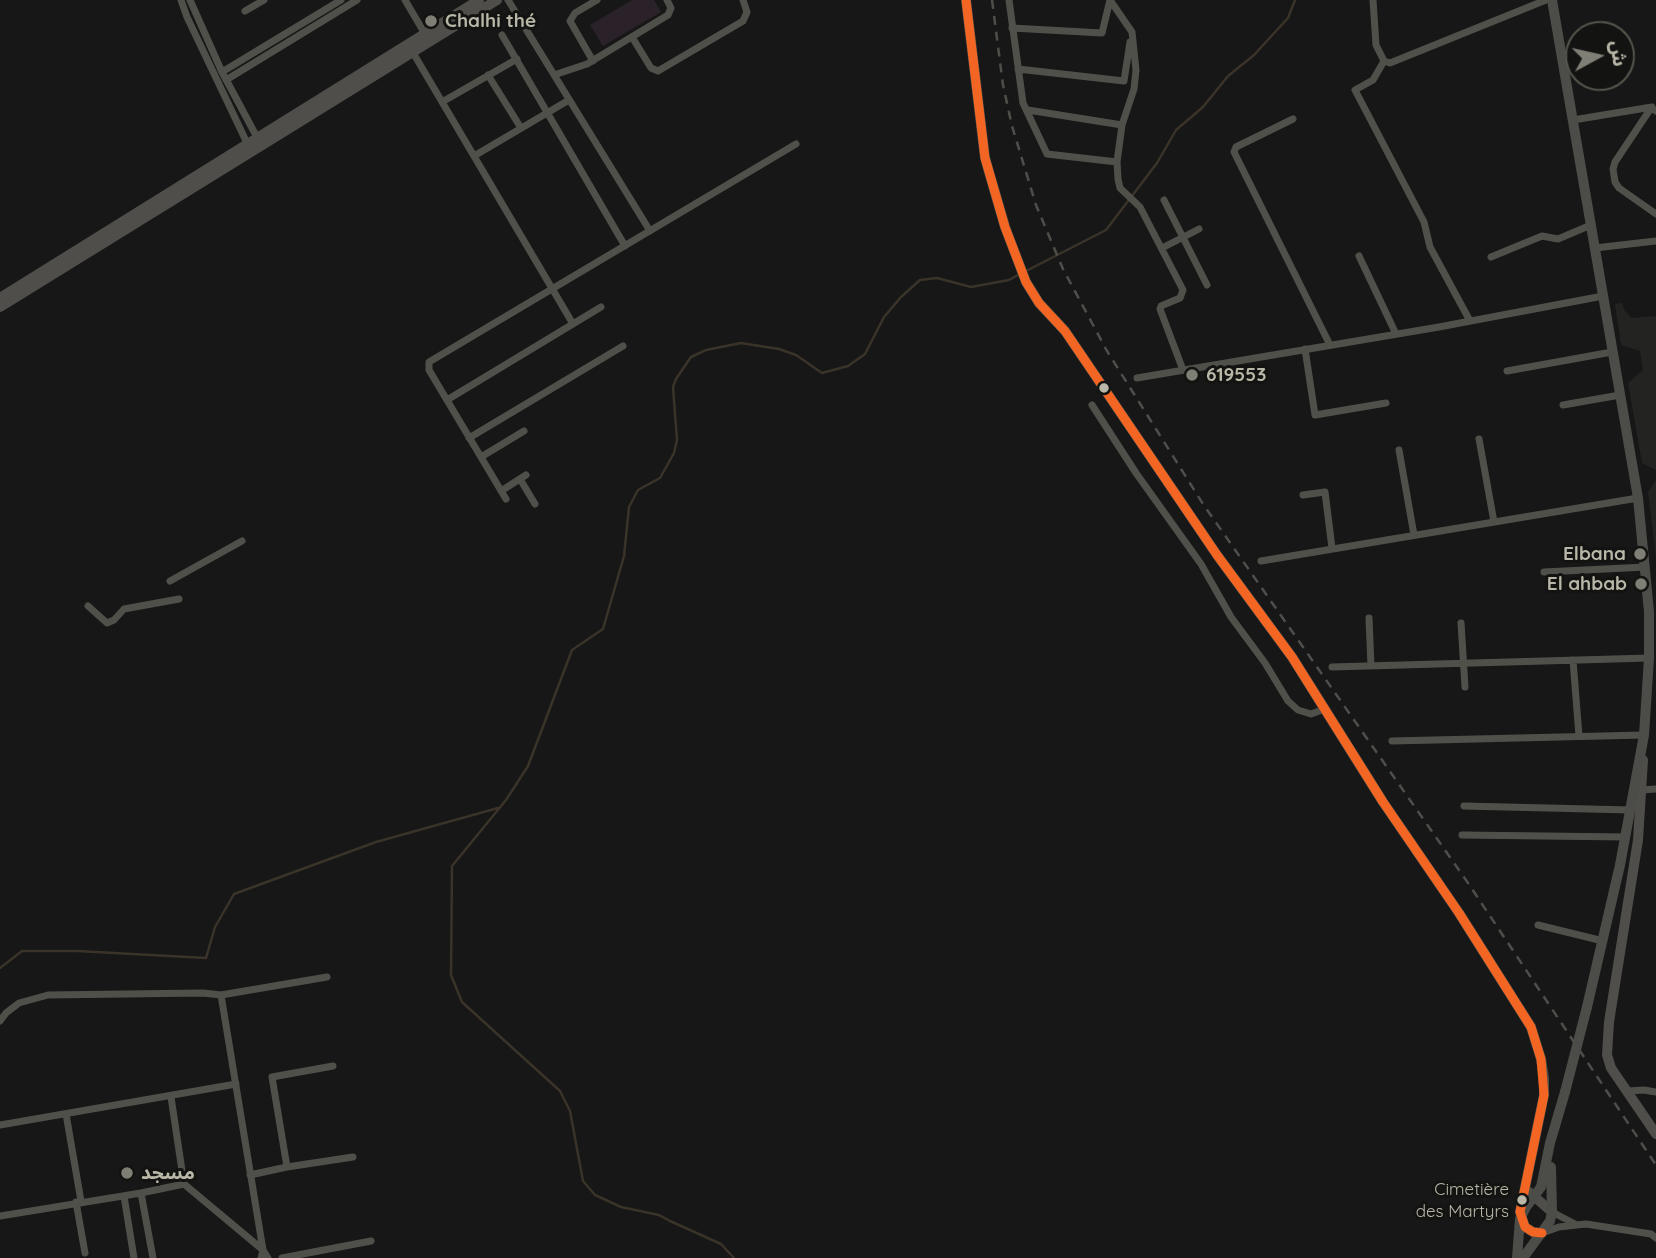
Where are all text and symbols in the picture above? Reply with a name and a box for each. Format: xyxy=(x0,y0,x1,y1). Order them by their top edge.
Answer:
place label: Chalhi thé xyxy=(445,10,536,32)
marker: Chalhi thé xyxy=(423,13,439,29)
north arrow xyxy=(1565,21,1635,91)
text: ش xyxy=(1605,39,1633,68)
place label: 619553 xyxy=(1206,364,1266,386)
marker: 619553 xyxy=(1184,367,1200,383)
unlabelled marker xyxy=(1097,381,1111,395)
place label: Elbana xyxy=(1563,543,1626,565)
marker: Elbana xyxy=(1632,546,1648,562)
place label: El ahbab xyxy=(1547,573,1627,595)
marker: El ahbab xyxy=(1633,576,1649,592)
place label: مسجد xyxy=(141,1162,195,1184)
marker: مسجد xyxy=(119,1165,135,1181)
place label: Cimetière des Martyrs xyxy=(1416,1180,1509,1220)
marker: Cimetière des Martyrs xyxy=(1515,1193,1529,1207)

